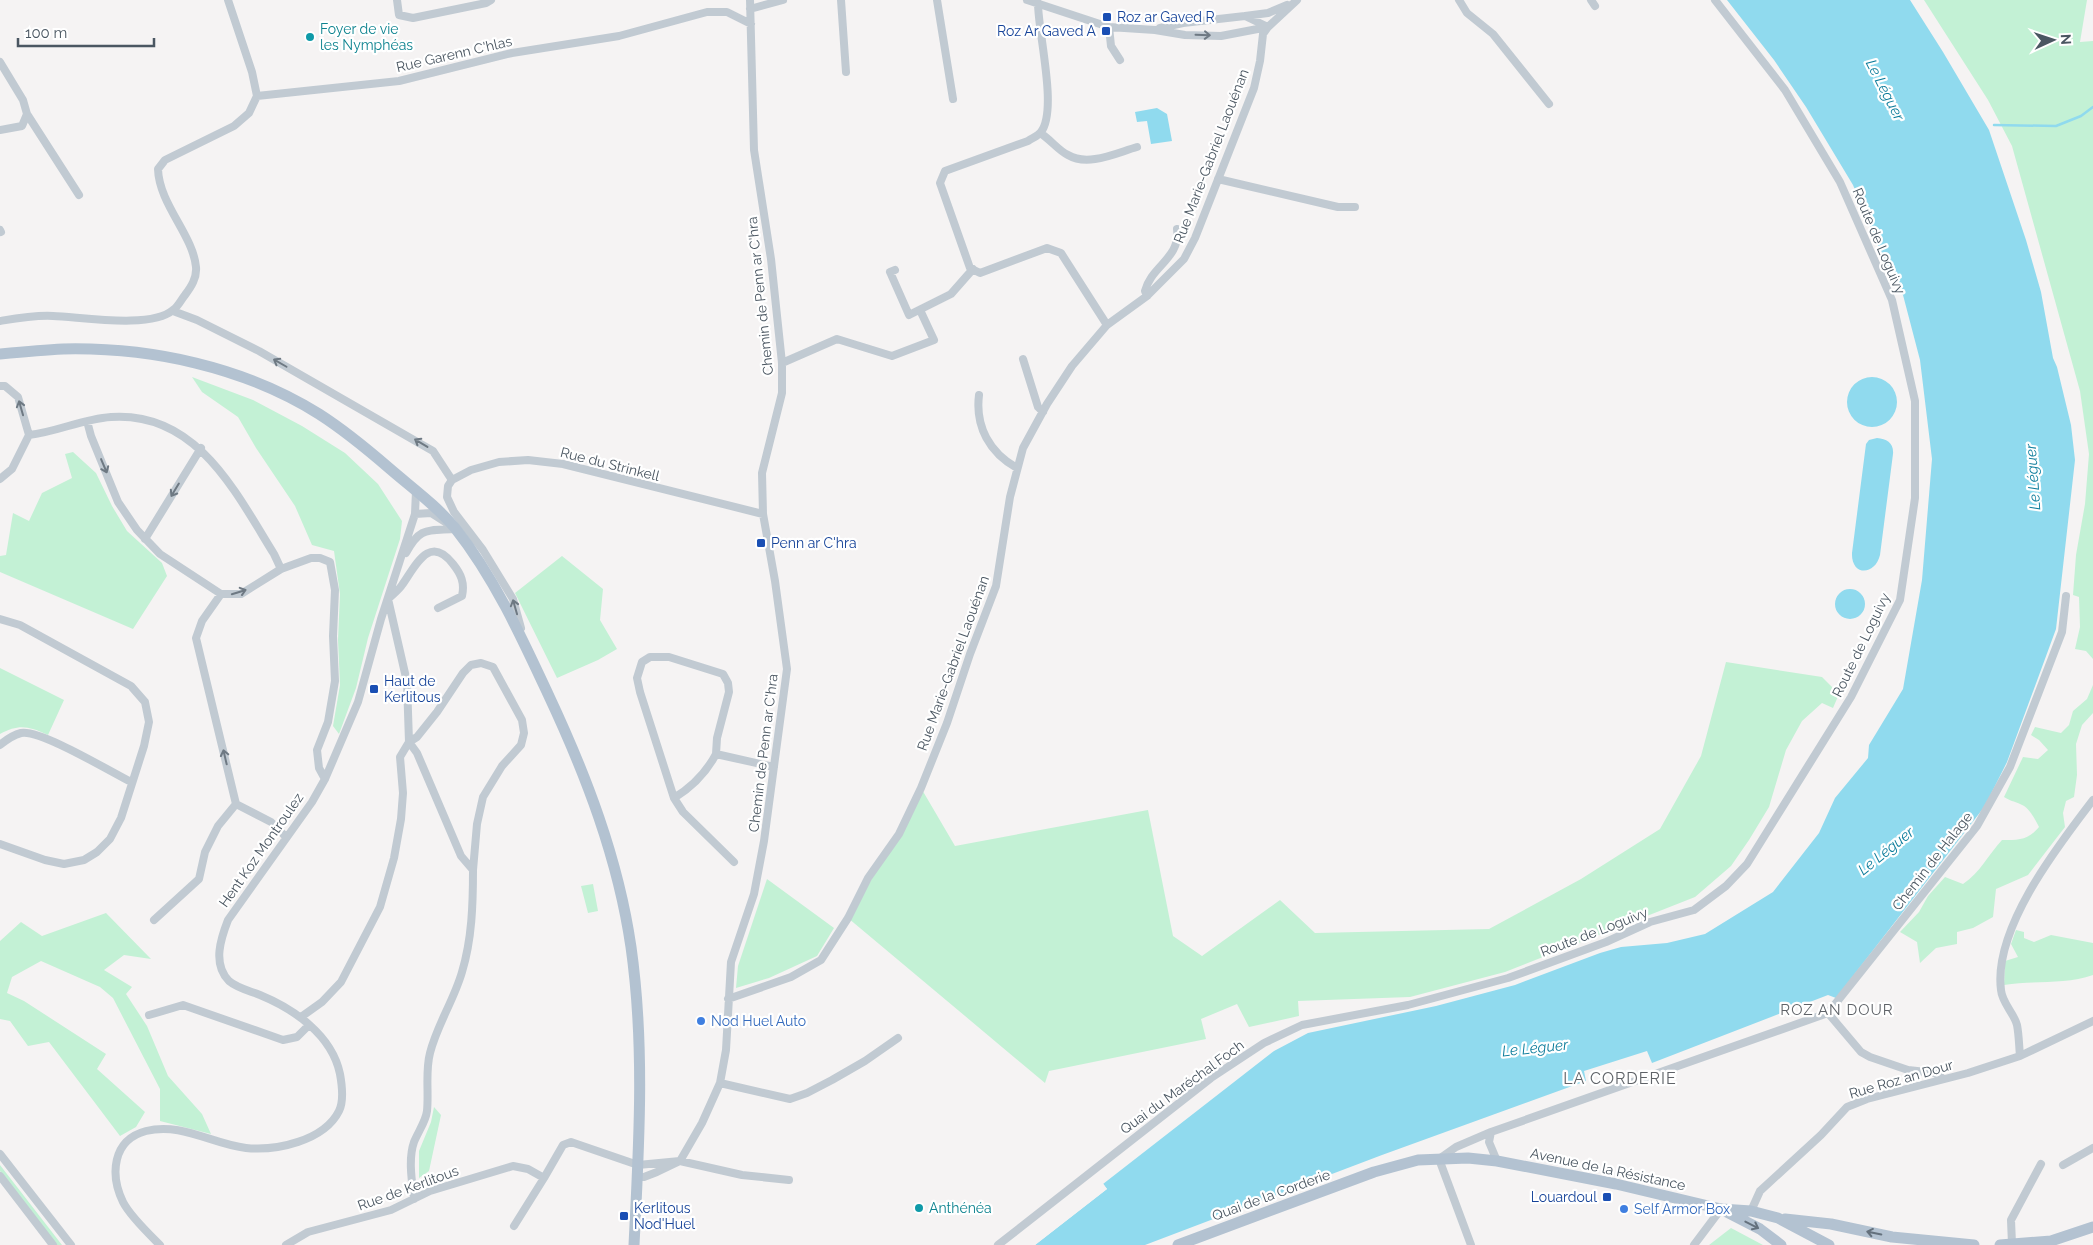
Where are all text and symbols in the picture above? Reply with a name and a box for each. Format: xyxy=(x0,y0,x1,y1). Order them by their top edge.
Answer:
place label: Roz ar Gaved R xyxy=(1117,9,1215,25)
marker: Roz ar Gaved R xyxy=(1101,11,1113,23)
scale bar xyxy=(18,15,154,47)
north arrow xyxy=(2028,15,2078,65)
place label: Foyer de vie les Nymphéas xyxy=(320,21,413,53)
place label: Roz Ar Gaved A xyxy=(997,23,1097,39)
text: 100 m xyxy=(25,24,67,42)
marker: Roz Ar Gaved A xyxy=(1100,25,1112,37)
one-way arrow xyxy=(1194,30,1211,40)
marker: Foyer de vie les Nymphéas xyxy=(304,31,316,43)
street label: Rue Garenn C'hlas xyxy=(395,33,514,75)
text: N xyxy=(2058,34,2074,45)
water label: Le Léguer xyxy=(1862,56,1908,124)
street label: Rue Marie-Gabriel Laouénan xyxy=(1170,67,1252,245)
street label: Route de Loguivy xyxy=(1849,185,1909,297)
street label: Chemin de Penn ar C'hra xyxy=(744,216,776,376)
one-way arrow xyxy=(273,357,287,367)
one-way arrow xyxy=(15,400,25,416)
one-way arrow xyxy=(414,438,428,448)
water label: Le Léguer xyxy=(2022,442,2044,511)
street label: Rue du Strinkell xyxy=(559,444,662,484)
one-way arrow xyxy=(99,458,109,473)
one-way arrow xyxy=(170,483,181,497)
place label: Penn ar C'hra xyxy=(771,535,857,551)
marker: Penn ar C'hra xyxy=(755,537,767,549)
street label: Rue Marie-Gabriel Laouénan xyxy=(914,573,992,753)
one-way arrow xyxy=(231,587,246,596)
street label: Route de Loguivy xyxy=(1829,590,1893,700)
one-way arrow xyxy=(510,600,519,616)
place label: Haut de Kerlitous xyxy=(384,673,441,705)
street label: Chemin de Penn ar C'hra xyxy=(745,673,781,833)
marker: Haut de Kerlitous xyxy=(368,683,380,695)
one-way arrow xyxy=(220,749,229,765)
street label: Hent Koz Montroulez xyxy=(216,790,306,910)
street label: Chemin de Halage xyxy=(1889,809,1975,913)
water label: Le Léguer xyxy=(1855,823,1918,879)
street label: Route de Loguivy xyxy=(1538,904,1650,960)
district label: ROZ AN DOUR xyxy=(1780,1001,1894,1019)
place label: Nod Huel Auto xyxy=(711,1013,806,1029)
marker: Nod Huel Auto xyxy=(695,1015,707,1027)
water label: Le Léguer xyxy=(1501,1035,1570,1060)
street label: Quai du Maréchal Foch xyxy=(1117,1037,1247,1137)
street label: Rue Roz an Dour xyxy=(1847,1056,1955,1102)
district label: LA CORDERIE xyxy=(1563,1069,1677,1088)
street label: Avenue de la Résistance xyxy=(1529,1145,1687,1193)
street label: Rue de Kerlitous xyxy=(355,1162,461,1214)
street label: Quai de la Corderie xyxy=(1210,1166,1332,1224)
place label: Louardoul xyxy=(1531,1189,1597,1205)
marker: Louardoul xyxy=(1601,1191,1613,1203)
place label: Kerlitous Nod'Huel xyxy=(634,1200,695,1232)
place label: Anthénéa xyxy=(929,1200,992,1216)
place label: Self Armor Box xyxy=(1634,1201,1730,1217)
marker: Anthénéa xyxy=(913,1202,925,1214)
marker: Self Armor Box xyxy=(1618,1203,1630,1215)
marker: Kerlitous Nod'Huel xyxy=(618,1210,630,1222)
one-way arrow xyxy=(1745,1220,1760,1230)
one-way arrow xyxy=(1866,1228,1882,1237)

